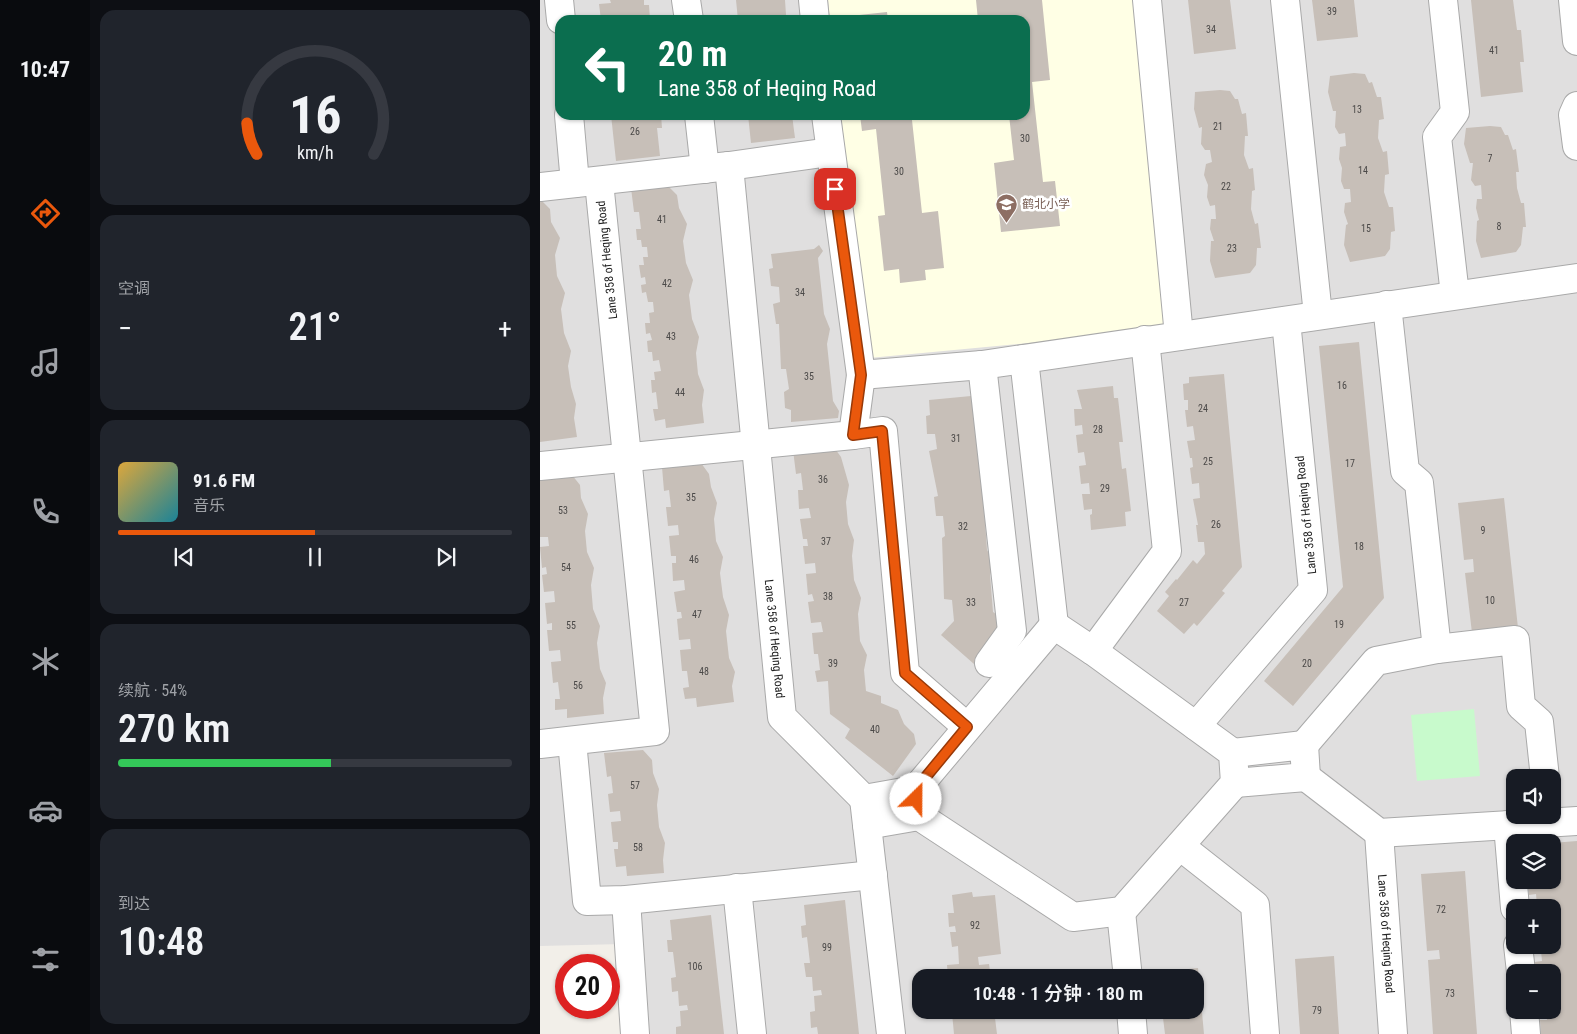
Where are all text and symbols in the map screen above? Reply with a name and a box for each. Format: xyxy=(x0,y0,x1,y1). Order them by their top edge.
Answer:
house number: 39 xyxy=(1327,6,1337,17)
house number: 34 xyxy=(1206,24,1216,35)
text: 20 m xyxy=(658,34,727,75)
icon: left xyxy=(575,35,640,100)
house number: 41 xyxy=(1489,45,1499,56)
text: 10:47 xyxy=(20,57,70,82)
text: Lane 358 of Heqing Road xyxy=(658,76,876,101)
text: 16 xyxy=(289,85,341,146)
house number: 13 xyxy=(1352,104,1362,115)
house number: 21 xyxy=(1213,121,1223,132)
house number: 26 xyxy=(630,126,640,137)
house number: 30 xyxy=(1020,133,1030,144)
text: km/h xyxy=(297,142,333,163)
house number: 7 xyxy=(1488,153,1493,164)
house number: 14 xyxy=(1358,165,1368,176)
house number: 30 xyxy=(894,166,904,177)
pin xyxy=(814,168,856,210)
icon: arrive xyxy=(821,175,849,203)
house number: 22 xyxy=(1221,181,1231,192)
school or university icon: 鹤北小学 xyxy=(994,192,1018,223)
icon: directions xyxy=(28,196,63,231)
place label: 鹤北小学 xyxy=(1022,197,1070,211)
street label: Lane 358 of Heqing Road xyxy=(594,200,620,320)
house number: 41 xyxy=(657,214,667,225)
house number: 8 xyxy=(1497,221,1502,232)
house number: 15 xyxy=(1361,223,1371,234)
house number: 23 xyxy=(1227,243,1237,254)
house number: 42 xyxy=(662,278,672,289)
text: 空调 xyxy=(118,279,150,298)
house number: 34 xyxy=(795,287,805,298)
text: 21° xyxy=(289,305,341,349)
text: − xyxy=(118,312,132,345)
text: + xyxy=(498,312,512,345)
house number: 43 xyxy=(666,331,676,342)
icon: music xyxy=(28,345,63,380)
house number: 35 xyxy=(804,371,814,382)
house number: 16 xyxy=(1337,380,1347,391)
house number: 44 xyxy=(675,387,685,398)
house number: 24 xyxy=(1198,403,1208,414)
house number: 28 xyxy=(1093,424,1103,435)
house number: 31 xyxy=(951,433,961,444)
street label: Lane 358 of Heqing Road xyxy=(1293,455,1319,575)
house number: 25 xyxy=(1203,456,1213,467)
house number: 17 xyxy=(1345,458,1355,469)
text: 91.6 FM xyxy=(193,469,255,492)
house number: 36 xyxy=(818,474,828,485)
house number: 29 xyxy=(1100,483,1110,494)
house number: 35 xyxy=(686,492,696,503)
icon: phone xyxy=(28,494,63,529)
text: 音乐 xyxy=(193,496,225,515)
house number: 53 xyxy=(558,505,568,516)
house number: 26 xyxy=(1211,519,1221,530)
house number: 32 xyxy=(958,521,968,532)
house number: 9 xyxy=(1481,525,1486,536)
house number: 37 xyxy=(821,536,831,547)
house number: 18 xyxy=(1354,541,1364,552)
icon: previous xyxy=(170,543,198,571)
icon: pause xyxy=(301,543,329,571)
icon: next xyxy=(432,543,460,571)
house number: 46 xyxy=(689,554,699,565)
house number: 54 xyxy=(561,562,571,573)
street label: Lane 358 of Heqing Road xyxy=(762,579,787,699)
house number: 38 xyxy=(823,591,833,602)
house number: 10 xyxy=(1485,595,1495,606)
house number: 33 xyxy=(966,597,976,608)
house number: 27 xyxy=(1179,597,1189,608)
house number: 47 xyxy=(692,609,702,620)
house number: 19 xyxy=(1334,619,1344,630)
house number: 55 xyxy=(566,620,576,631)
icon: climate xyxy=(28,644,63,679)
house number: 39 xyxy=(828,658,838,669)
house number: 20 xyxy=(1302,658,1312,669)
house number: 48 xyxy=(699,666,709,677)
house number: 56 xyxy=(573,680,583,691)
text: 续航 · 54% xyxy=(118,681,187,700)
text: 270 km xyxy=(118,707,230,751)
house number: 40 xyxy=(870,724,880,735)
map controls xyxy=(1506,769,1561,1019)
button: sound xyxy=(1506,769,1561,824)
position arrow xyxy=(889,772,941,824)
house number: 57 xyxy=(630,780,640,791)
icon: car xyxy=(28,793,63,828)
button: layers xyxy=(1506,834,1561,889)
house number: 58 xyxy=(633,842,643,853)
street label: Lane 358 of Heqing Road xyxy=(1375,874,1397,994)
text: 到达 xyxy=(118,894,150,913)
button: + xyxy=(1506,899,1561,954)
house number: 72 xyxy=(1436,904,1446,915)
text: 10:48 xyxy=(118,920,204,964)
house number: 92 xyxy=(970,920,980,931)
icon: filters xyxy=(28,942,63,977)
house number: 99 xyxy=(822,942,832,953)
speed limit sign: 20 xyxy=(555,954,620,1019)
house number: 106 xyxy=(688,961,702,972)
button: − xyxy=(1506,964,1561,1019)
text: 10:48 · 1 分钟 · 180 m xyxy=(973,982,1143,1005)
house number: 73 xyxy=(1445,988,1455,999)
house number: 79 xyxy=(1312,1005,1322,1016)

